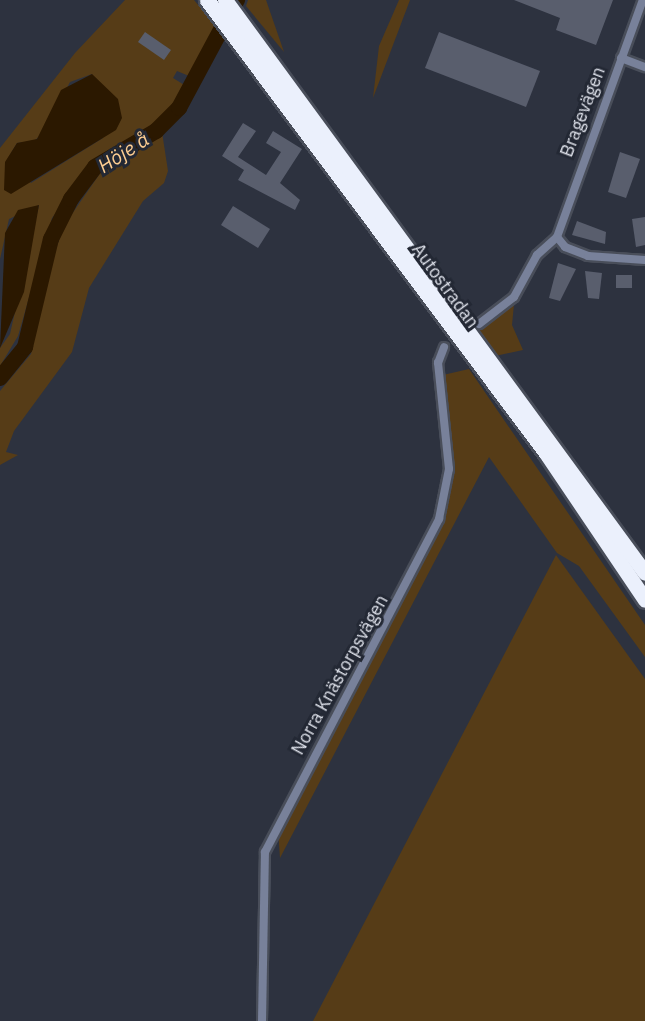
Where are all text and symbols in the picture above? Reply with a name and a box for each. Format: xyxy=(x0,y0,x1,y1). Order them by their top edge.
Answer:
street label: Bragevägen xyxy=(556,64,610,160)
water label: Höje å xyxy=(93,127,153,177)
street label: Autostradan xyxy=(407,239,483,333)
street label: Norra Knästorpsvägen xyxy=(287,591,393,759)

